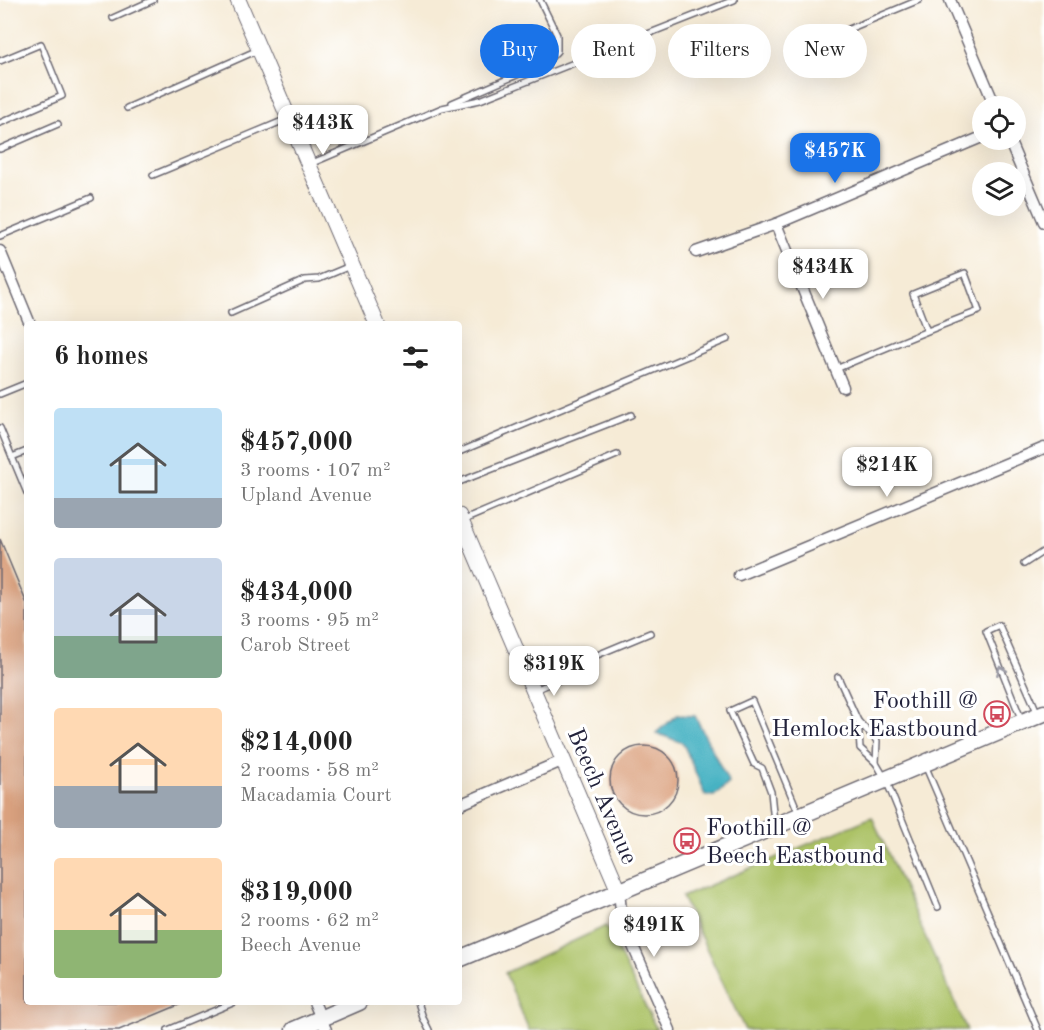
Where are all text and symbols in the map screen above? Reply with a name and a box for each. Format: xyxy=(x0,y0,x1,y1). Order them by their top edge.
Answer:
chip: Buy xyxy=(480,24,559,78)
chip: Rent xyxy=(571,24,656,78)
chip: Filters xyxy=(668,24,771,78)
chip: New xyxy=(783,24,867,78)
map controls xyxy=(972,96,1026,216)
button: locate xyxy=(972,96,1026,150)
pin: $443K xyxy=(281,105,365,156)
text: $443K xyxy=(292,114,354,134)
pin: $457K xyxy=(793,133,877,184)
text: $457K xyxy=(804,142,866,162)
button: layers xyxy=(972,162,1026,216)
pin: $434K xyxy=(781,249,865,300)
text: $434K xyxy=(792,258,854,278)
icon: filters xyxy=(399,341,432,374)
text: 6 homes xyxy=(54,344,148,370)
text: $457,000 xyxy=(240,430,353,456)
icon: home xyxy=(102,432,174,504)
pin: $214K xyxy=(845,447,929,498)
text: $214K xyxy=(856,456,918,476)
text: 3 rooms · 107 m² xyxy=(240,461,390,481)
text: Upland Avenue xyxy=(240,486,372,506)
text: $434,000 xyxy=(240,580,353,606)
icon: home xyxy=(102,582,174,654)
text: 3 rooms · 95 m² xyxy=(240,611,379,631)
text: Carob Street xyxy=(240,636,350,656)
pin: $319K xyxy=(512,646,596,697)
text: $319K xyxy=(523,655,585,675)
one-way arrow xyxy=(996,665,1008,676)
place label: Foothill @ Hemlock Eastbound xyxy=(771,690,978,742)
bus stop icon: Foothill @ Hemlock Eastbound xyxy=(982,699,1012,729)
street label: Beech Avenue xyxy=(562,725,641,868)
text: $214,000 xyxy=(240,730,353,756)
icon: home xyxy=(102,732,174,804)
text: 2 rooms · 58 m² xyxy=(240,761,379,781)
text: Macadamia Court xyxy=(240,786,392,806)
place label: Foothill @ Beech Eastbound xyxy=(706,817,885,869)
bus stop icon: Foothill @ Beech Eastbound xyxy=(672,826,702,856)
text: $319,000 xyxy=(240,880,353,906)
icon: home xyxy=(102,882,174,954)
pin: $491K xyxy=(612,907,696,958)
text: 2 rooms · 62 m² xyxy=(240,911,379,931)
text: $491K xyxy=(623,916,685,936)
text: Beech Avenue xyxy=(240,936,361,956)

